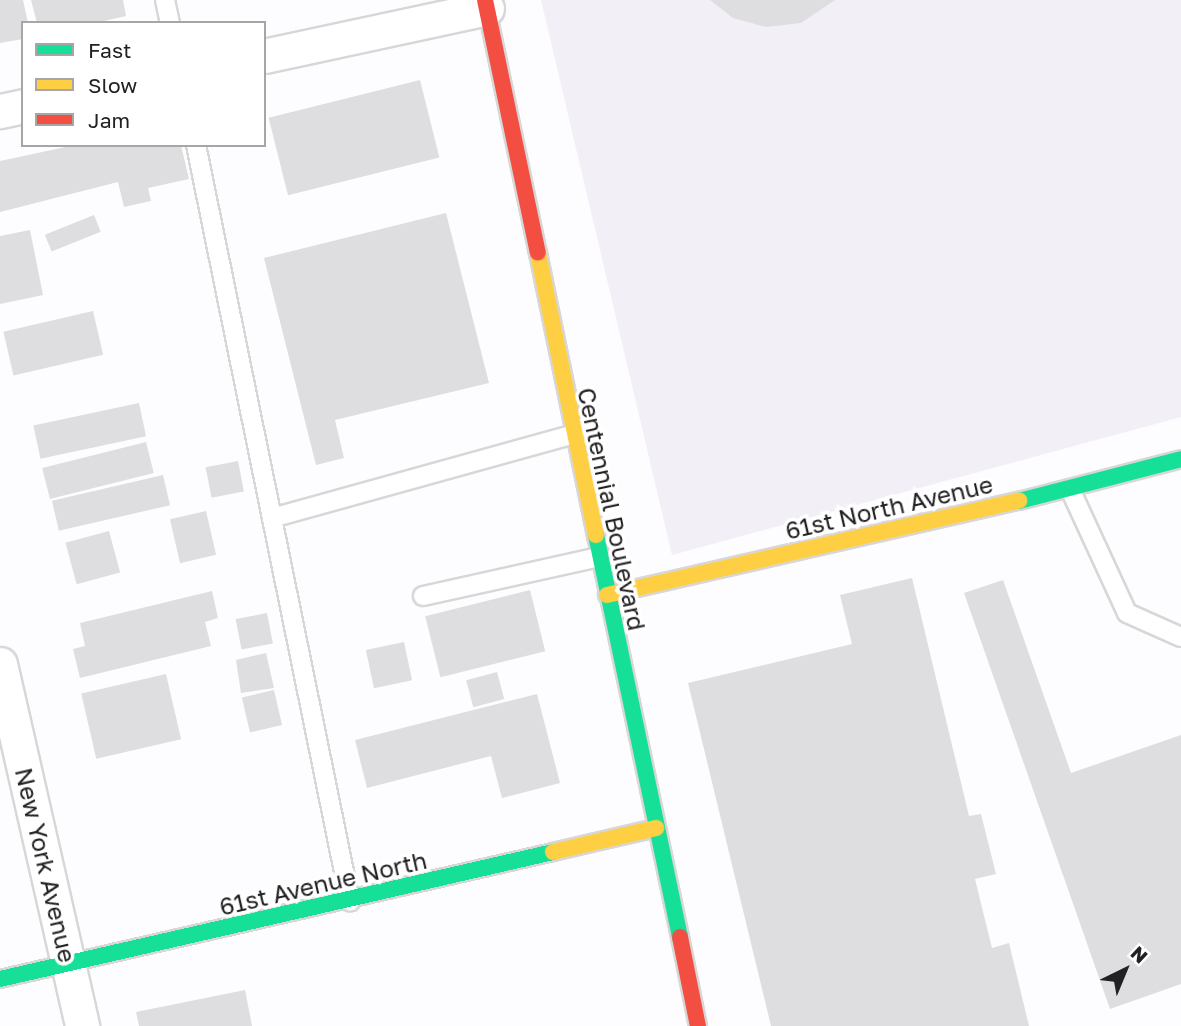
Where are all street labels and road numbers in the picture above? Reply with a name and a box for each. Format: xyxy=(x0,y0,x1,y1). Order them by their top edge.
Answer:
street label: Centennial Boulevard xyxy=(572,385,652,633)
street label: 61st North Avenue xyxy=(782,469,996,545)
street label: New York Avenue xyxy=(10,765,82,965)
street label: 61st Avenue North xyxy=(216,845,430,921)

